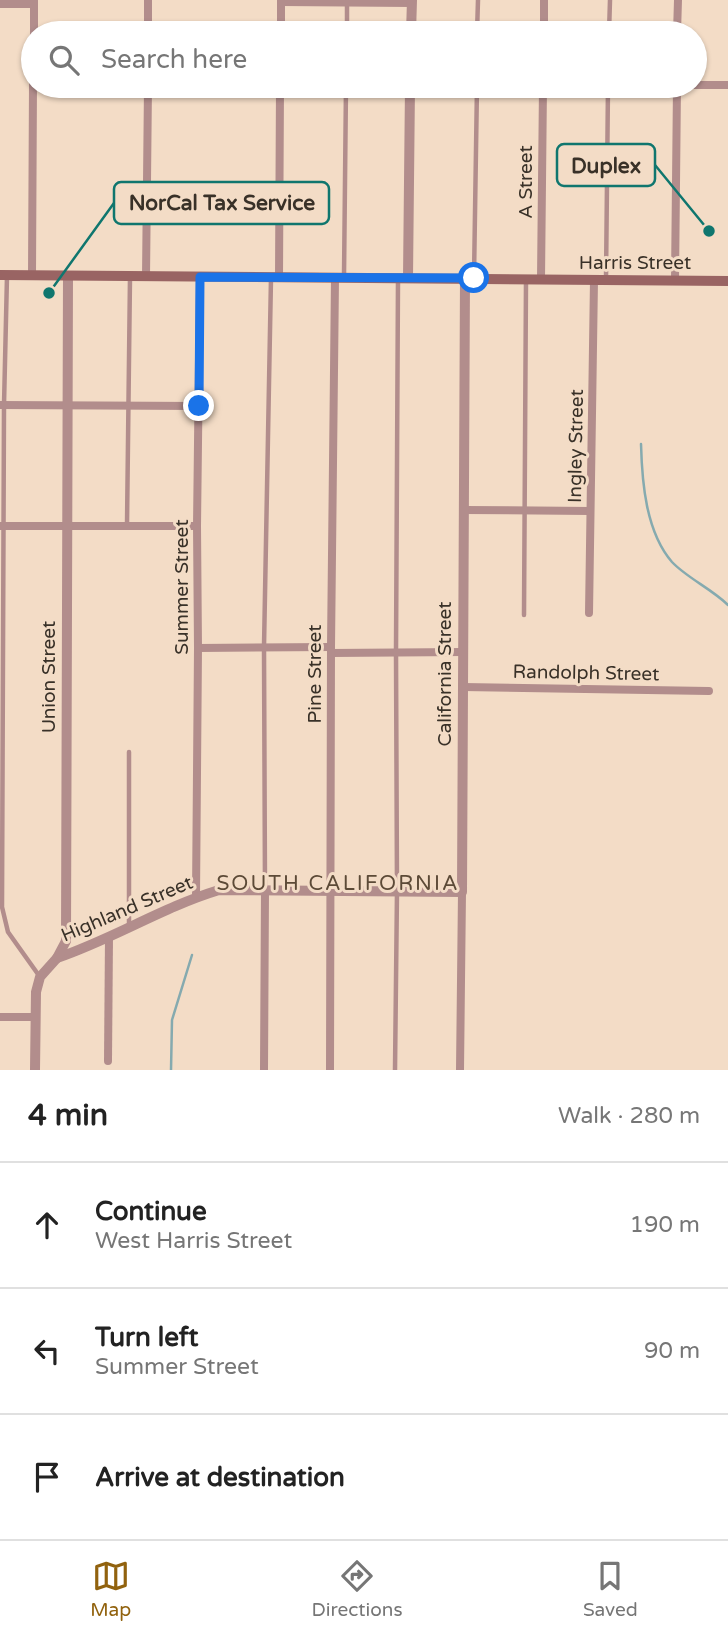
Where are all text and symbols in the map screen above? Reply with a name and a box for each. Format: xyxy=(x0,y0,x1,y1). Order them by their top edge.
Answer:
search box xyxy=(21,21,707,98)
icon: search xyxy=(45,41,83,79)
text: Search here xyxy=(101,44,247,75)
callout: Duplex xyxy=(557,144,655,186)
street label: A Street xyxy=(515,145,537,219)
text: Duplex xyxy=(571,154,641,179)
callout: NorCal Tax Service xyxy=(114,182,329,224)
text: NorCal Tax Service xyxy=(129,191,315,216)
street label: Harris Street xyxy=(579,252,691,274)
route start xyxy=(458,262,489,293)
street label: Ingley Street xyxy=(564,389,588,503)
route end xyxy=(183,390,214,421)
street label: Summer Street xyxy=(171,519,193,655)
street label: California Street xyxy=(434,601,456,747)
street label: Union Street xyxy=(38,621,60,733)
street label: Pine Street xyxy=(304,625,326,723)
street label: Randolph Street xyxy=(512,661,660,685)
street label: Highland Street xyxy=(58,871,196,947)
district label: SOUTH CALIFORNIA xyxy=(216,871,460,896)
text: 4 min xyxy=(28,1097,108,1134)
text: Walk · 280 m xyxy=(558,1102,700,1130)
text: Continue xyxy=(95,1196,207,1227)
icon: ahead xyxy=(28,1206,66,1244)
text: 190 m xyxy=(630,1211,700,1239)
text: West Harris Street xyxy=(95,1227,292,1255)
text: Turn left xyxy=(95,1322,198,1353)
icon: left xyxy=(28,1332,66,1370)
text: 90 m xyxy=(644,1337,700,1365)
text: Summer Street xyxy=(95,1353,259,1381)
icon: arrive xyxy=(28,1458,66,1496)
text: Arrive at destination xyxy=(95,1462,345,1493)
tab: Map xyxy=(90,1557,131,1621)
tab: Directions xyxy=(312,1557,403,1621)
tab: Saved xyxy=(583,1557,638,1621)

